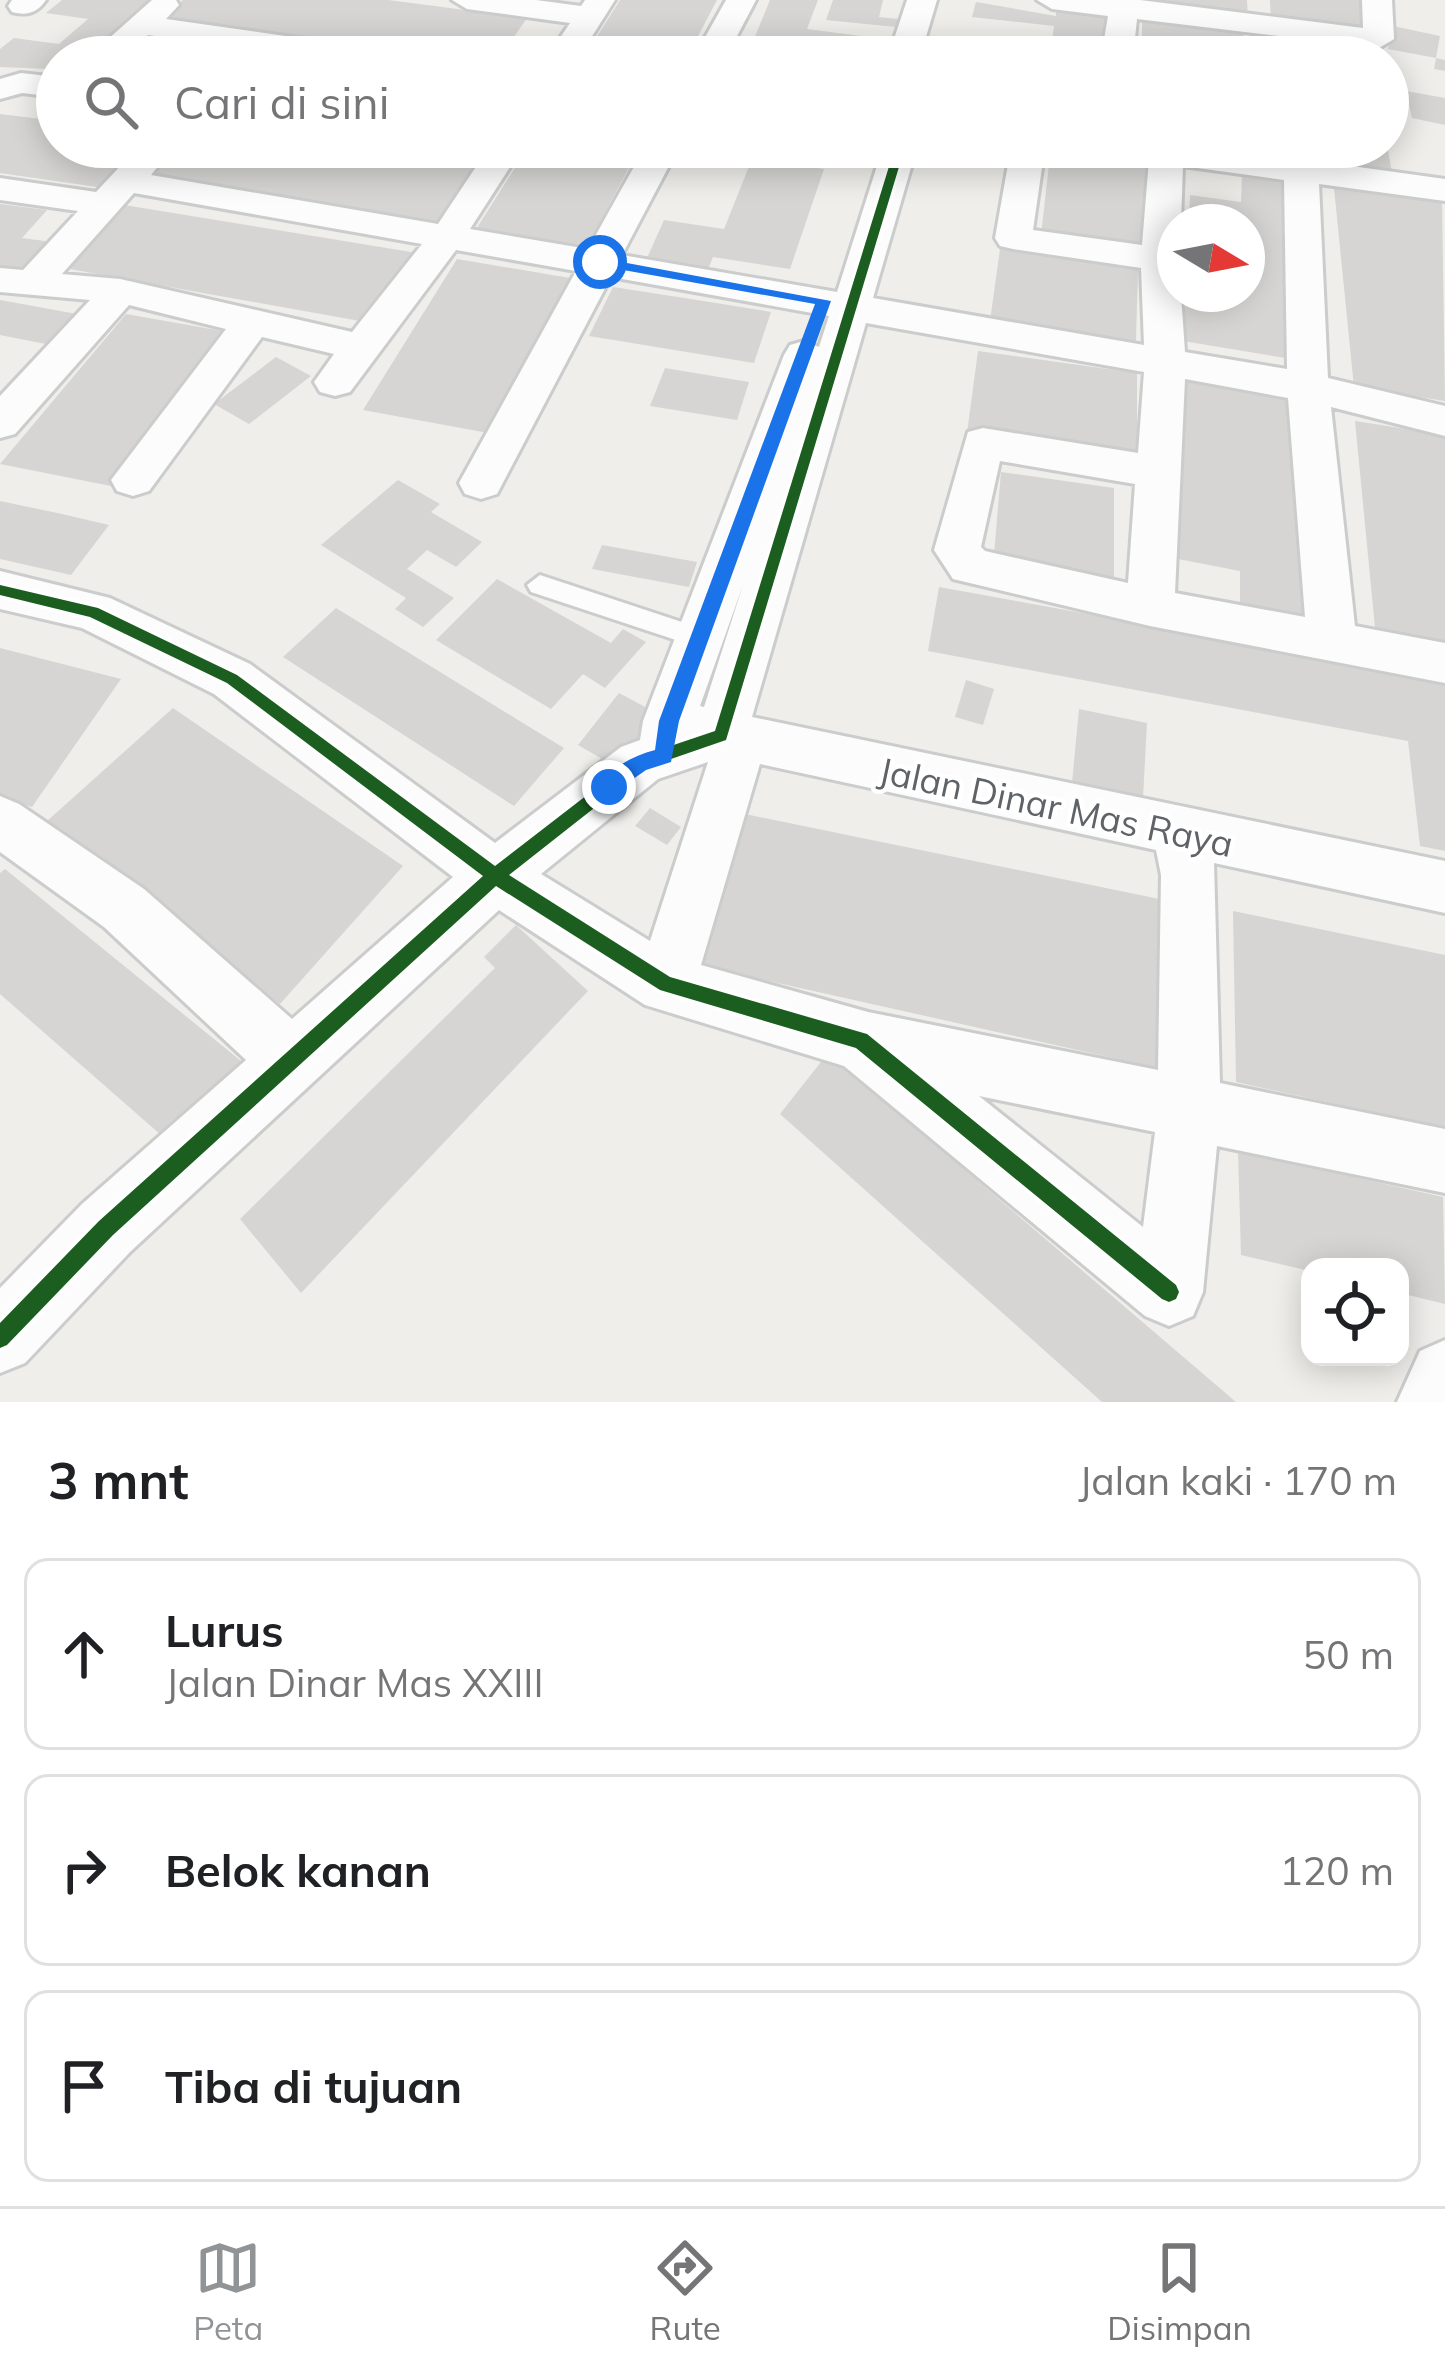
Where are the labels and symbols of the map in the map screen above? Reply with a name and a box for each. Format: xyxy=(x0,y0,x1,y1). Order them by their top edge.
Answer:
north arrow xyxy=(1157,204,1265,312)
route start xyxy=(573,235,627,289)
street label: Jalan Dinar Mas Raya xyxy=(875,747,1237,866)
route end xyxy=(582,760,636,814)

